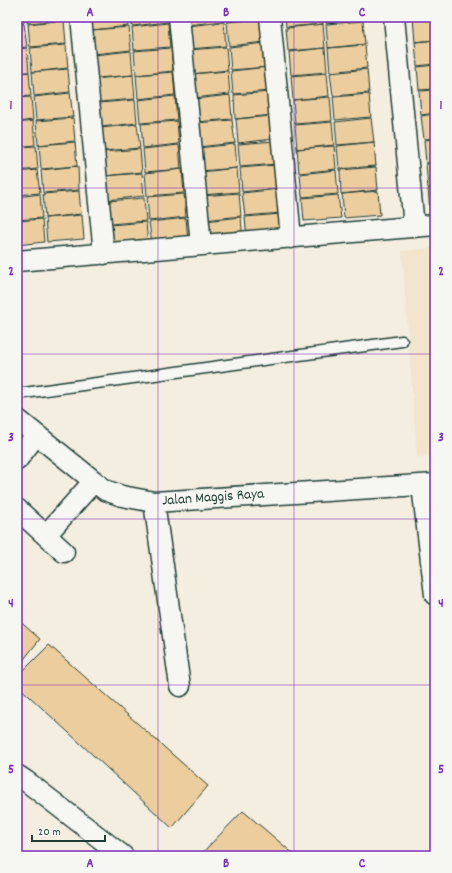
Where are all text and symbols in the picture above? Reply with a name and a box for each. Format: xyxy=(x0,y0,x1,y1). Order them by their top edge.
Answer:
text: A xyxy=(86,4,94,23)
text: B xyxy=(223,4,229,23)
text: C xyxy=(359,4,366,23)
text: 1 xyxy=(10,97,13,116)
text: 1 xyxy=(440,97,443,116)
text: 2 xyxy=(8,263,14,282)
text: 2 xyxy=(438,263,444,282)
text: 3 xyxy=(8,429,14,448)
text: 3 xyxy=(438,429,444,448)
street label: Jalan Maggis Raya xyxy=(161,483,266,513)
text: 4 xyxy=(8,595,14,614)
text: 4 xyxy=(438,595,444,614)
text: 5 xyxy=(8,761,14,780)
text: 5 xyxy=(438,761,444,780)
scale bar xyxy=(32,817,105,843)
text: 20 m xyxy=(38,824,61,841)
text: A xyxy=(86,855,94,873)
text: B xyxy=(223,855,229,873)
text: C xyxy=(359,855,366,873)

